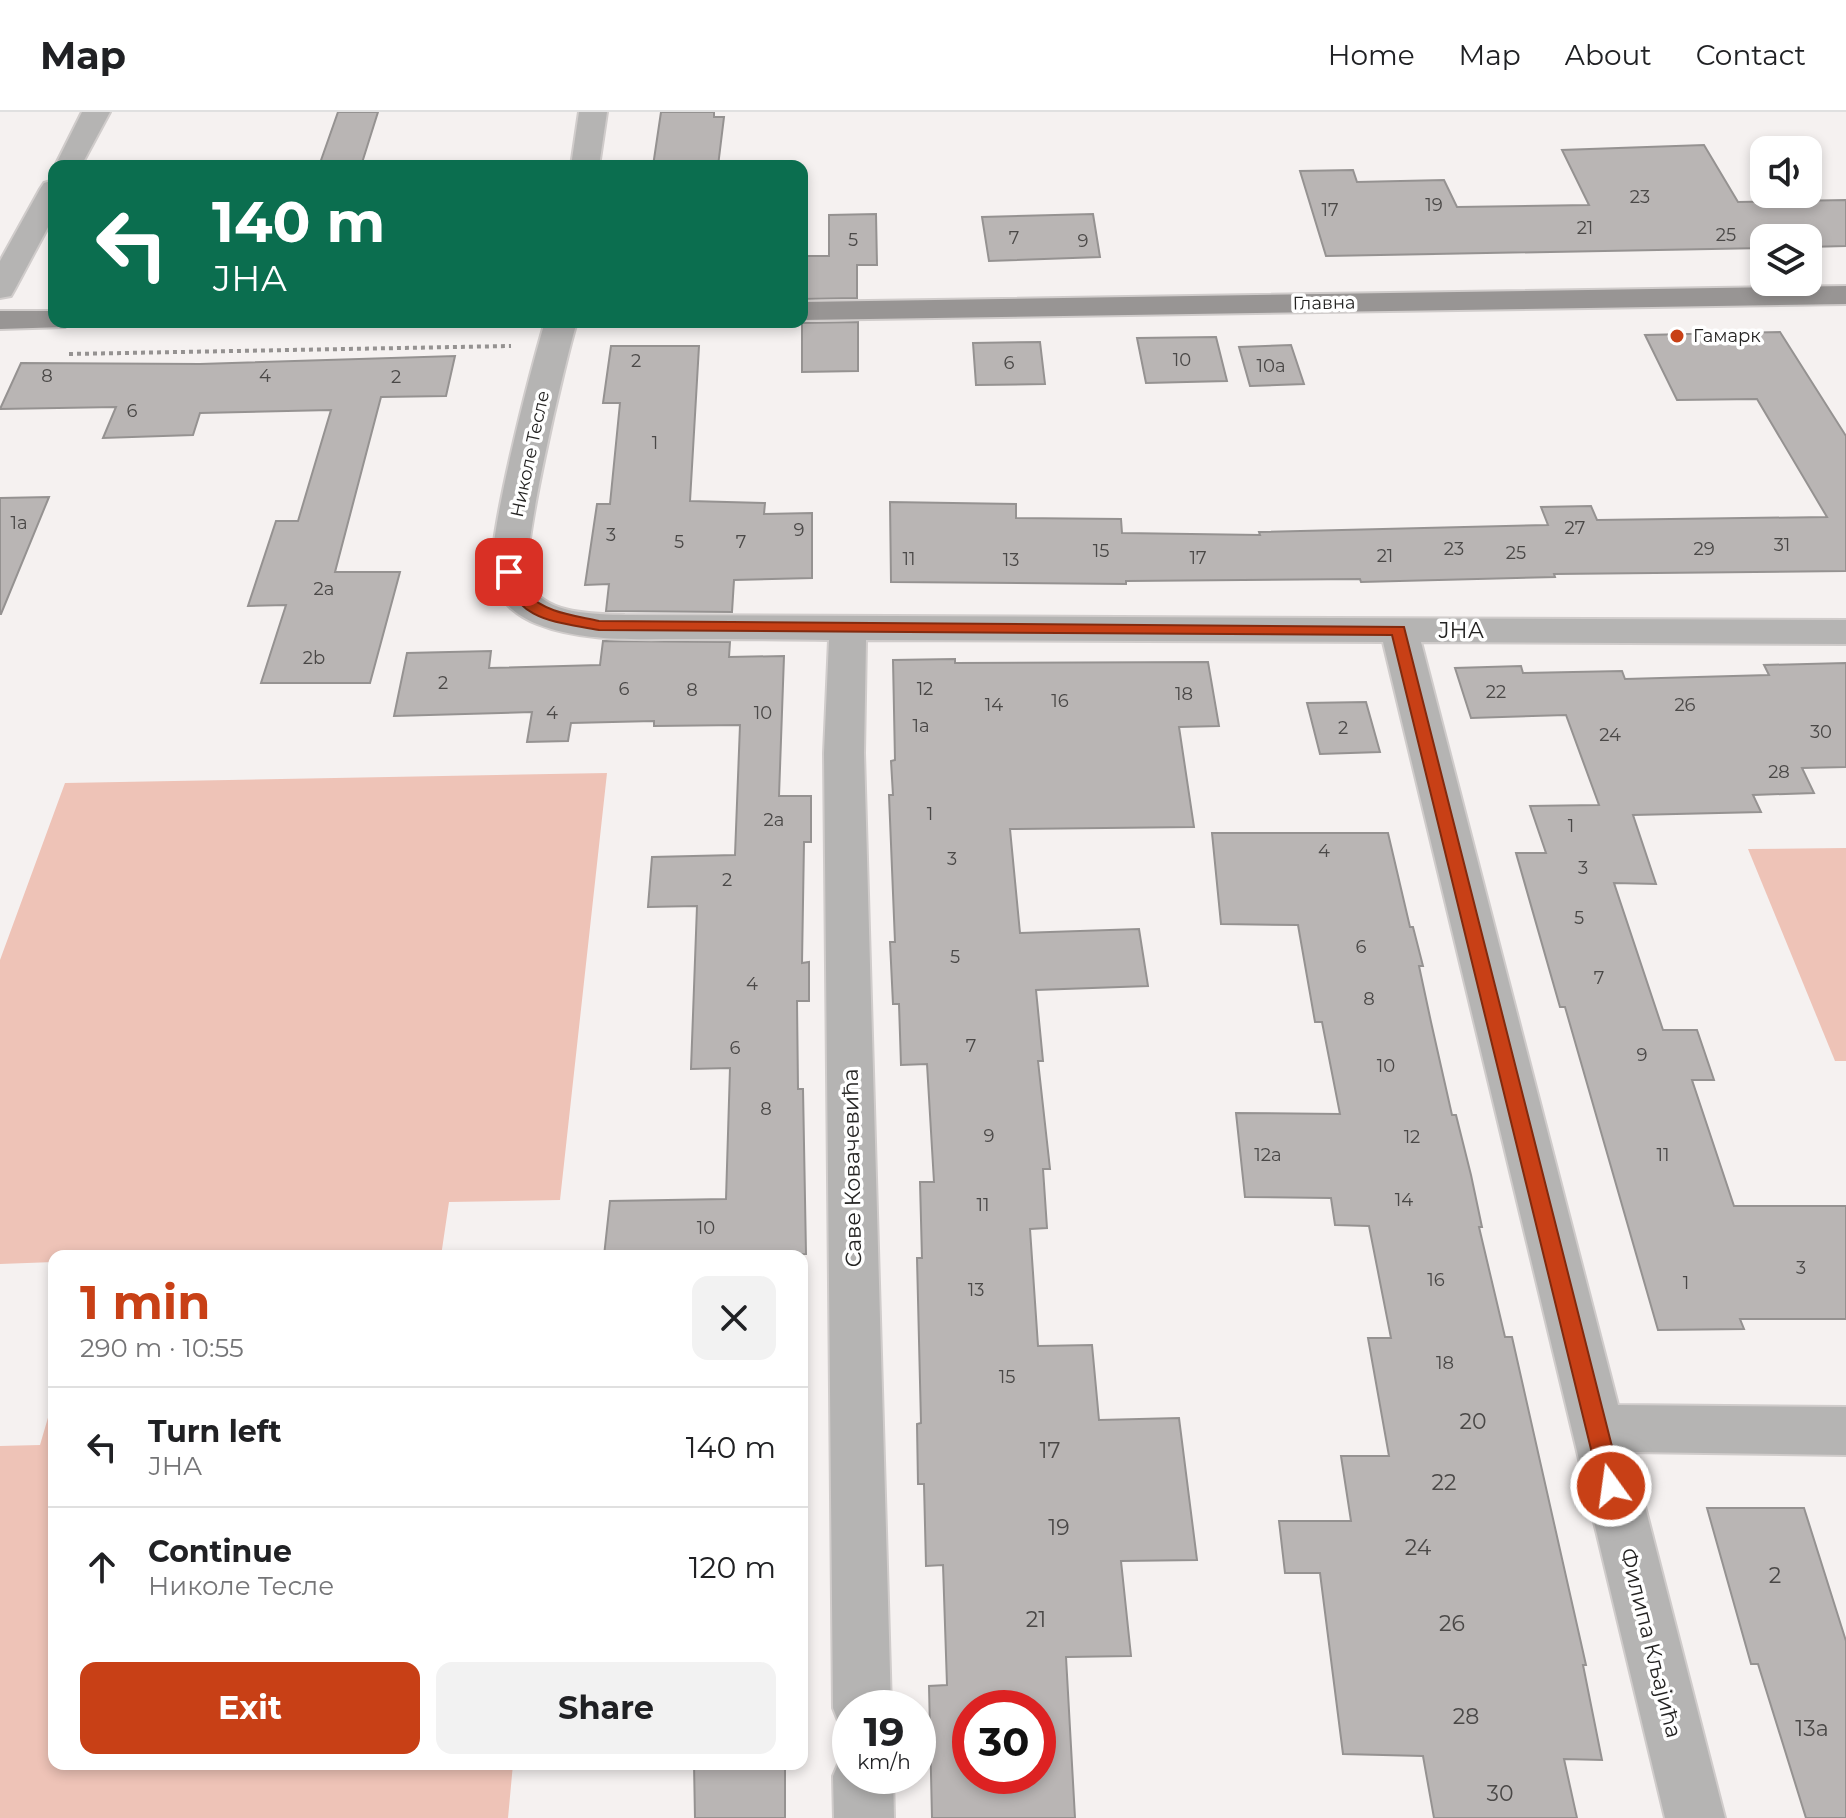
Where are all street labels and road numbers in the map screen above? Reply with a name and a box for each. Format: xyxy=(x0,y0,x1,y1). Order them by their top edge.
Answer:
street label: Главна xyxy=(1292,291,1356,315)
street label: Николе Тесле xyxy=(506,389,554,519)
street label: ЈНА xyxy=(1438,617,1485,644)
street label: Саве Ковачевића xyxy=(837,1068,867,1268)
street label: Филипа Кљајића xyxy=(1614,1545,1688,1741)

